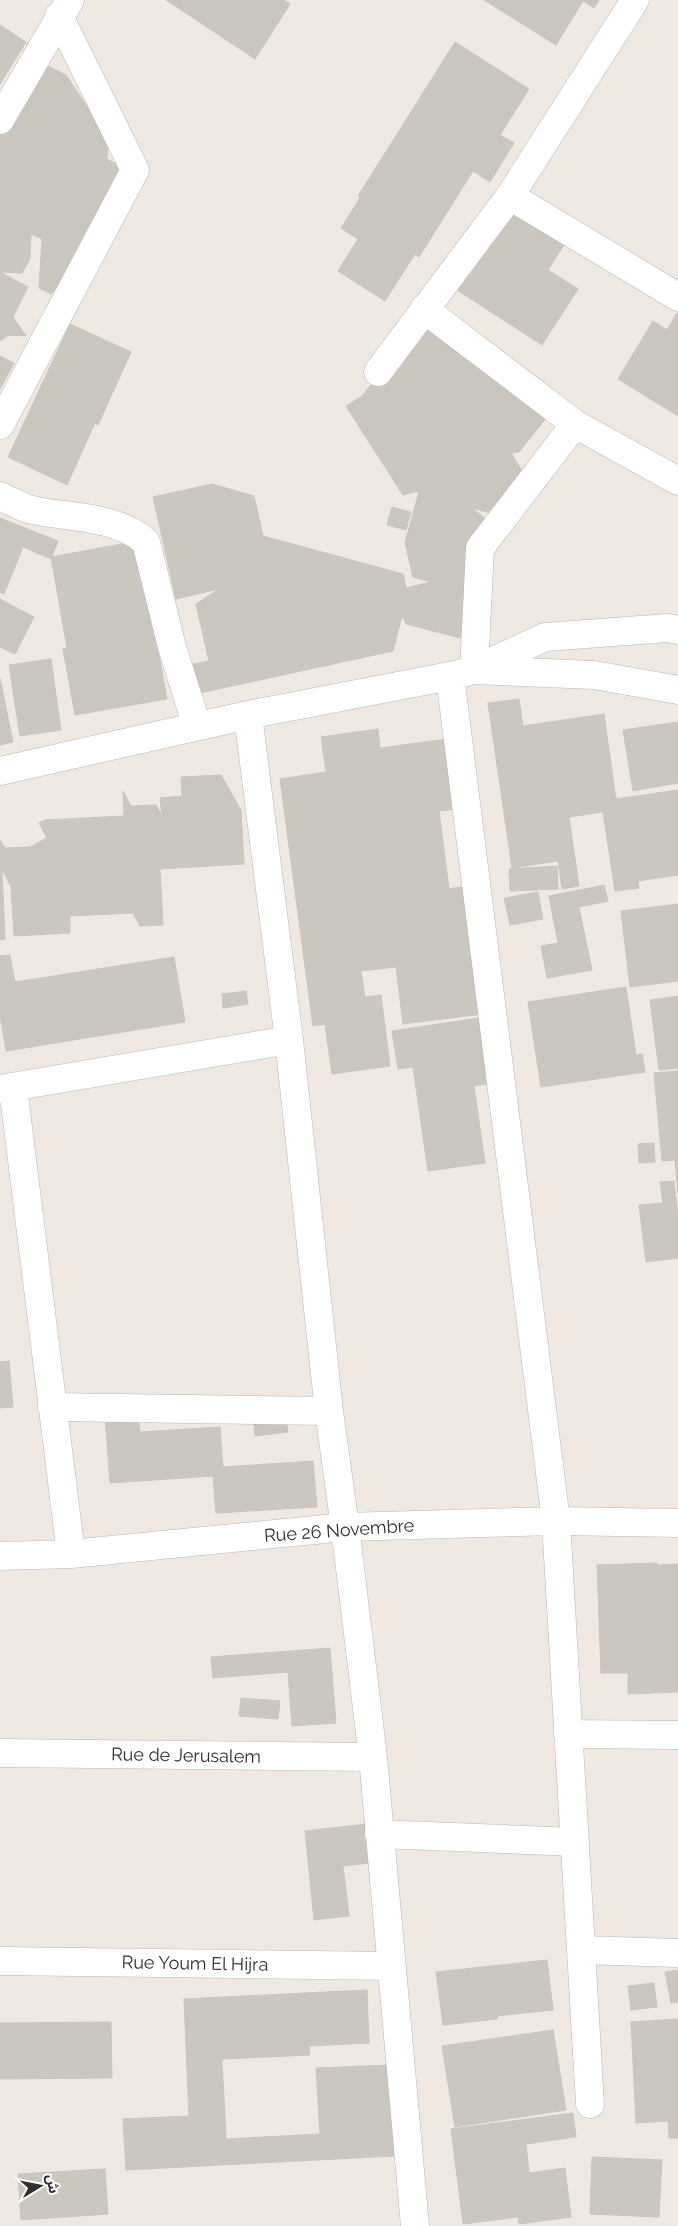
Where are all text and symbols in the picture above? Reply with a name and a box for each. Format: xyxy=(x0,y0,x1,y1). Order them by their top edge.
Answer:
street label: Rue 26 Novembre xyxy=(263,1514,415,1546)
street label: Rue de Jerusalem xyxy=(111,1743,261,1767)
street label: Rue Youm El Hijra xyxy=(121,1951,269,1975)
north arrow xyxy=(15,2161,65,2211)
text: ش xyxy=(43,2173,62,2195)

